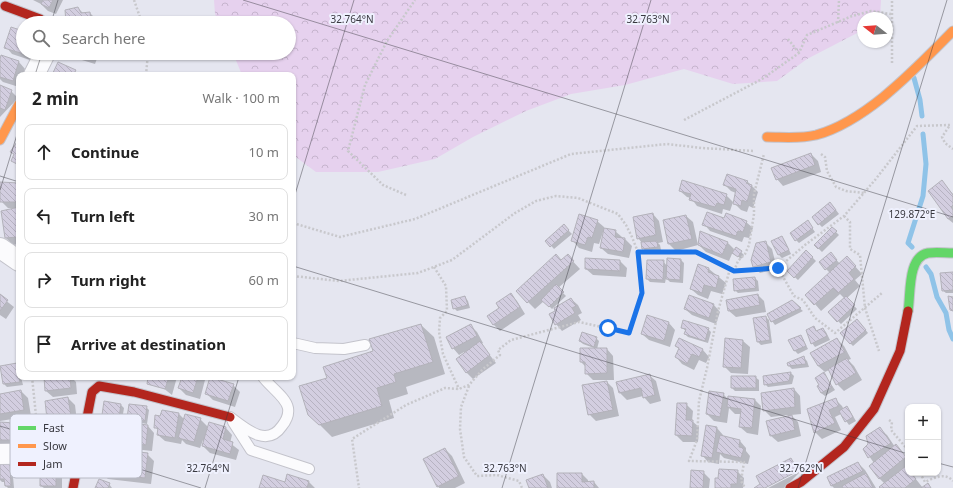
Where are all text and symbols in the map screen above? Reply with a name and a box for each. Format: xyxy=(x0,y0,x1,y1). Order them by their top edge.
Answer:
text: 32.764°N xyxy=(330,12,374,26)
text: 32.763°N xyxy=(626,12,670,26)
north arrow xyxy=(857,12,893,48)
search box xyxy=(16,16,296,60)
icon: search xyxy=(30,27,52,49)
text: Search here xyxy=(62,28,145,48)
text: 2 min xyxy=(32,87,79,110)
text: Walk · 100 m xyxy=(202,89,280,107)
icon: ahead xyxy=(33,141,55,163)
text: Continue xyxy=(71,142,139,162)
text: 10 m xyxy=(249,143,279,161)
icon: left xyxy=(33,205,55,227)
text: Turn left xyxy=(71,206,135,226)
text: 30 m xyxy=(249,207,279,225)
text: 129.872°E xyxy=(889,207,935,221)
route end xyxy=(769,259,787,277)
icon: right xyxy=(33,269,55,291)
text: Turn right xyxy=(71,270,146,290)
text: 60 m xyxy=(249,271,279,289)
route start xyxy=(599,319,617,337)
icon: arrive xyxy=(33,333,55,355)
text: Arrive at destination xyxy=(71,334,226,354)
map controls xyxy=(905,404,941,476)
button: + xyxy=(905,404,941,440)
legend xyxy=(10,414,142,478)
text: Fast xyxy=(43,420,64,435)
text: Slow xyxy=(43,438,67,453)
button: − xyxy=(905,440,941,476)
text: Jam xyxy=(42,456,62,471)
text: 32.764°N xyxy=(186,461,230,475)
text: 32.763°N xyxy=(483,461,527,475)
text: 32.762°N xyxy=(779,461,823,475)

